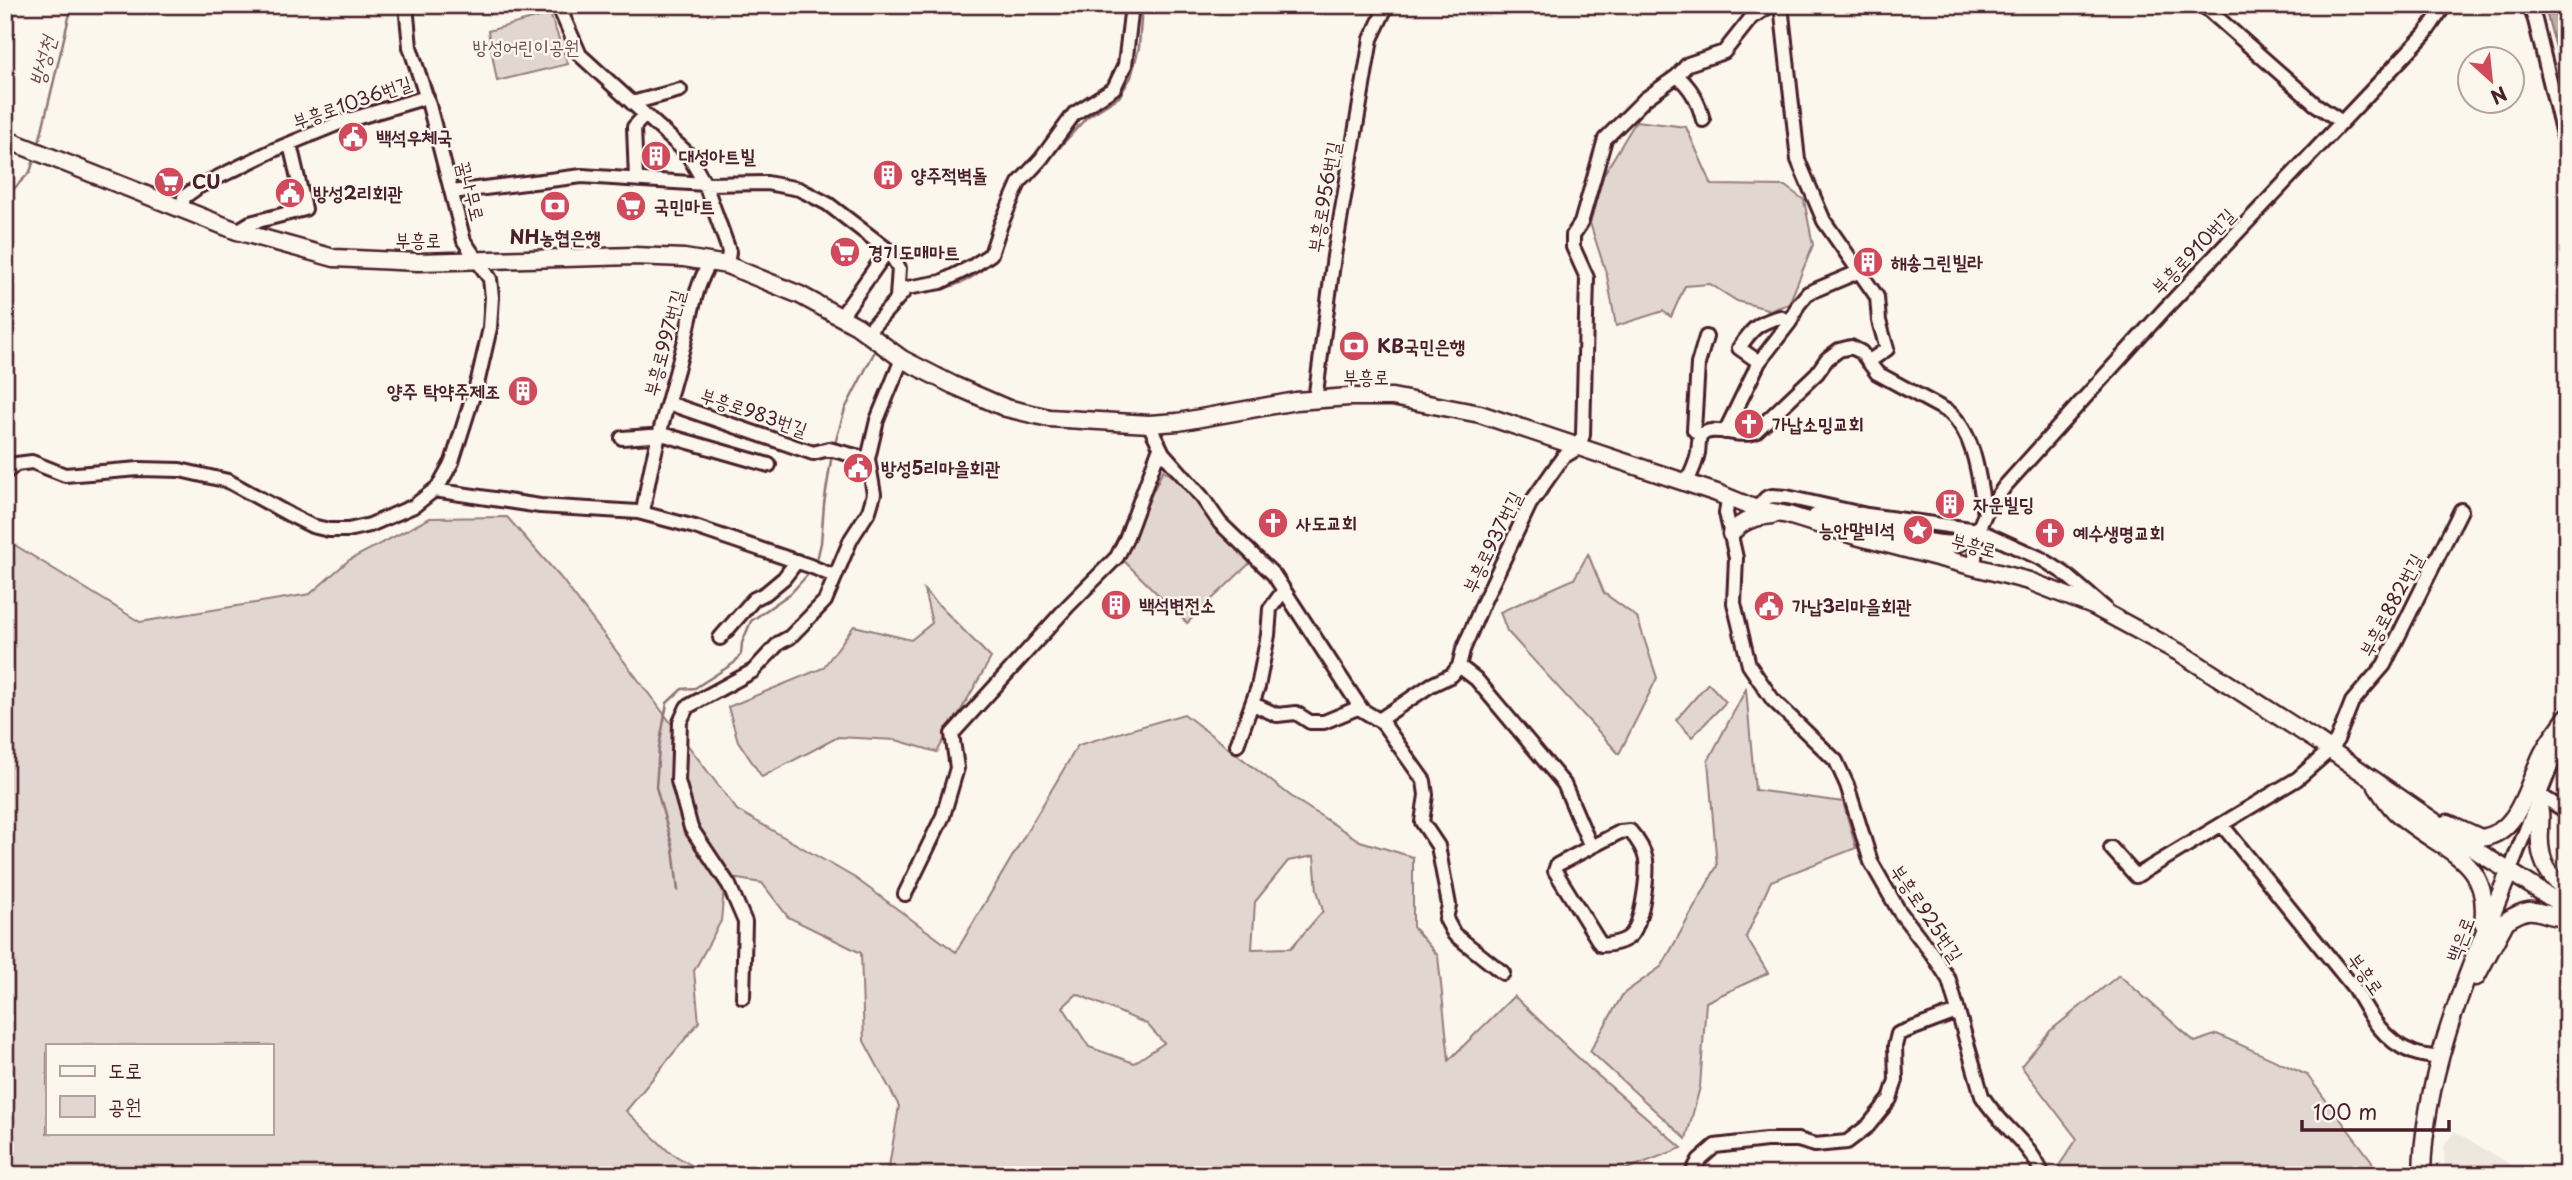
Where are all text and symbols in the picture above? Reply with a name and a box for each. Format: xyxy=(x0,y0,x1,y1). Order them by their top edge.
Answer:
water label: 방성천 xyxy=(19,30,64,89)
park label: 방성어린이공원 xyxy=(472,32,580,60)
north arrow xyxy=(2456,46,2526,116)
street label: 부흥로1036번길 xyxy=(288,68,415,135)
text: N xyxy=(2486,80,2512,112)
public building icon: 백석우체국 xyxy=(336,120,370,154)
place label: 백석우체국 xyxy=(376,122,452,150)
building icon: 대성아트빌 xyxy=(639,139,673,173)
street label: 부흥로956번길 xyxy=(1299,139,1347,255)
place label: 대성아트빌 xyxy=(679,141,756,169)
street label: 꿈나무로 xyxy=(451,158,493,224)
building icon: 양주적벽돌 xyxy=(871,158,905,192)
place label: 양주적벽돌 xyxy=(911,160,987,188)
supermarket icon: CU xyxy=(152,165,186,199)
place label: CU xyxy=(192,167,221,195)
public building icon: 방성2리회관 xyxy=(273,176,307,210)
place label: 방성2리회관 xyxy=(313,178,403,206)
bank icon: NH농협은행 xyxy=(538,189,572,223)
supermarket icon: 국민마트 xyxy=(614,189,648,223)
place label: 국민마트 xyxy=(654,191,715,219)
street label: 부흥로910번길 xyxy=(2144,201,2241,300)
place label: NH농협은행 xyxy=(509,222,601,250)
street label: 부흥로 xyxy=(395,225,441,253)
supermarket icon: 경기도매마트 xyxy=(828,235,862,269)
place label: 경기도매마트 xyxy=(868,237,960,265)
building icon: 해송그린빌라 xyxy=(1851,245,1885,279)
place label: 해송그린빌라 xyxy=(1890,247,1983,275)
street label: 부흥로997번길 xyxy=(635,286,691,399)
bank icon: KB국민은행 xyxy=(1337,329,1371,363)
place label: KB국민은행 xyxy=(1377,331,1465,359)
street label: 부흥로 xyxy=(1343,362,1389,390)
building icon: 양주 탁약주제조 xyxy=(506,374,540,408)
place label: 양주 탁약주제조 xyxy=(387,376,500,404)
street label: 부흥로983번길 xyxy=(697,380,812,442)
church icon: 가납소밍교회 xyxy=(1732,407,1766,441)
place label: 가납소밍교회 xyxy=(1772,409,1864,437)
public building icon: 방성5리마을회관 xyxy=(841,451,875,485)
place label: 방성5리마을회관 xyxy=(881,453,1001,481)
street label: 부흥로937번길 xyxy=(1454,486,1528,597)
building icon: 자운빌딩 xyxy=(1933,487,1967,521)
place label: 자운빌딩 xyxy=(1973,489,2034,517)
church icon: 사도교회 xyxy=(1256,506,1290,540)
place label: 사도교회 xyxy=(1295,508,1357,536)
place icon: 능안말비석 xyxy=(1901,513,1935,547)
place label: 능안말비석 xyxy=(1819,515,1895,543)
church icon: 예수생명교회 xyxy=(2033,516,2067,550)
place label: 예수생명교회 xyxy=(2073,518,2165,546)
street label: 부흥로 xyxy=(1948,525,2000,563)
street label: 부흥로882번길 xyxy=(2351,548,2429,661)
building icon: 백석변전소 xyxy=(1099,588,1133,622)
public building icon: 가납3리마을회관 xyxy=(1752,589,1786,623)
place label: 백석변전소 xyxy=(1139,590,1215,618)
place label: 가납3리마을회관 xyxy=(1792,591,1912,619)
street label: 부흥로925번길 xyxy=(1885,858,1971,967)
street label: 백은로 xyxy=(2438,912,2480,965)
street label: 부흥로 xyxy=(2342,947,2391,1000)
legend xyxy=(46,1044,273,1134)
text: 도로 xyxy=(108,1053,142,1085)
text: 공원 xyxy=(108,1089,142,1121)
scale bar xyxy=(2302,1089,2450,1133)
text: 100 m xyxy=(2313,1095,2377,1127)

